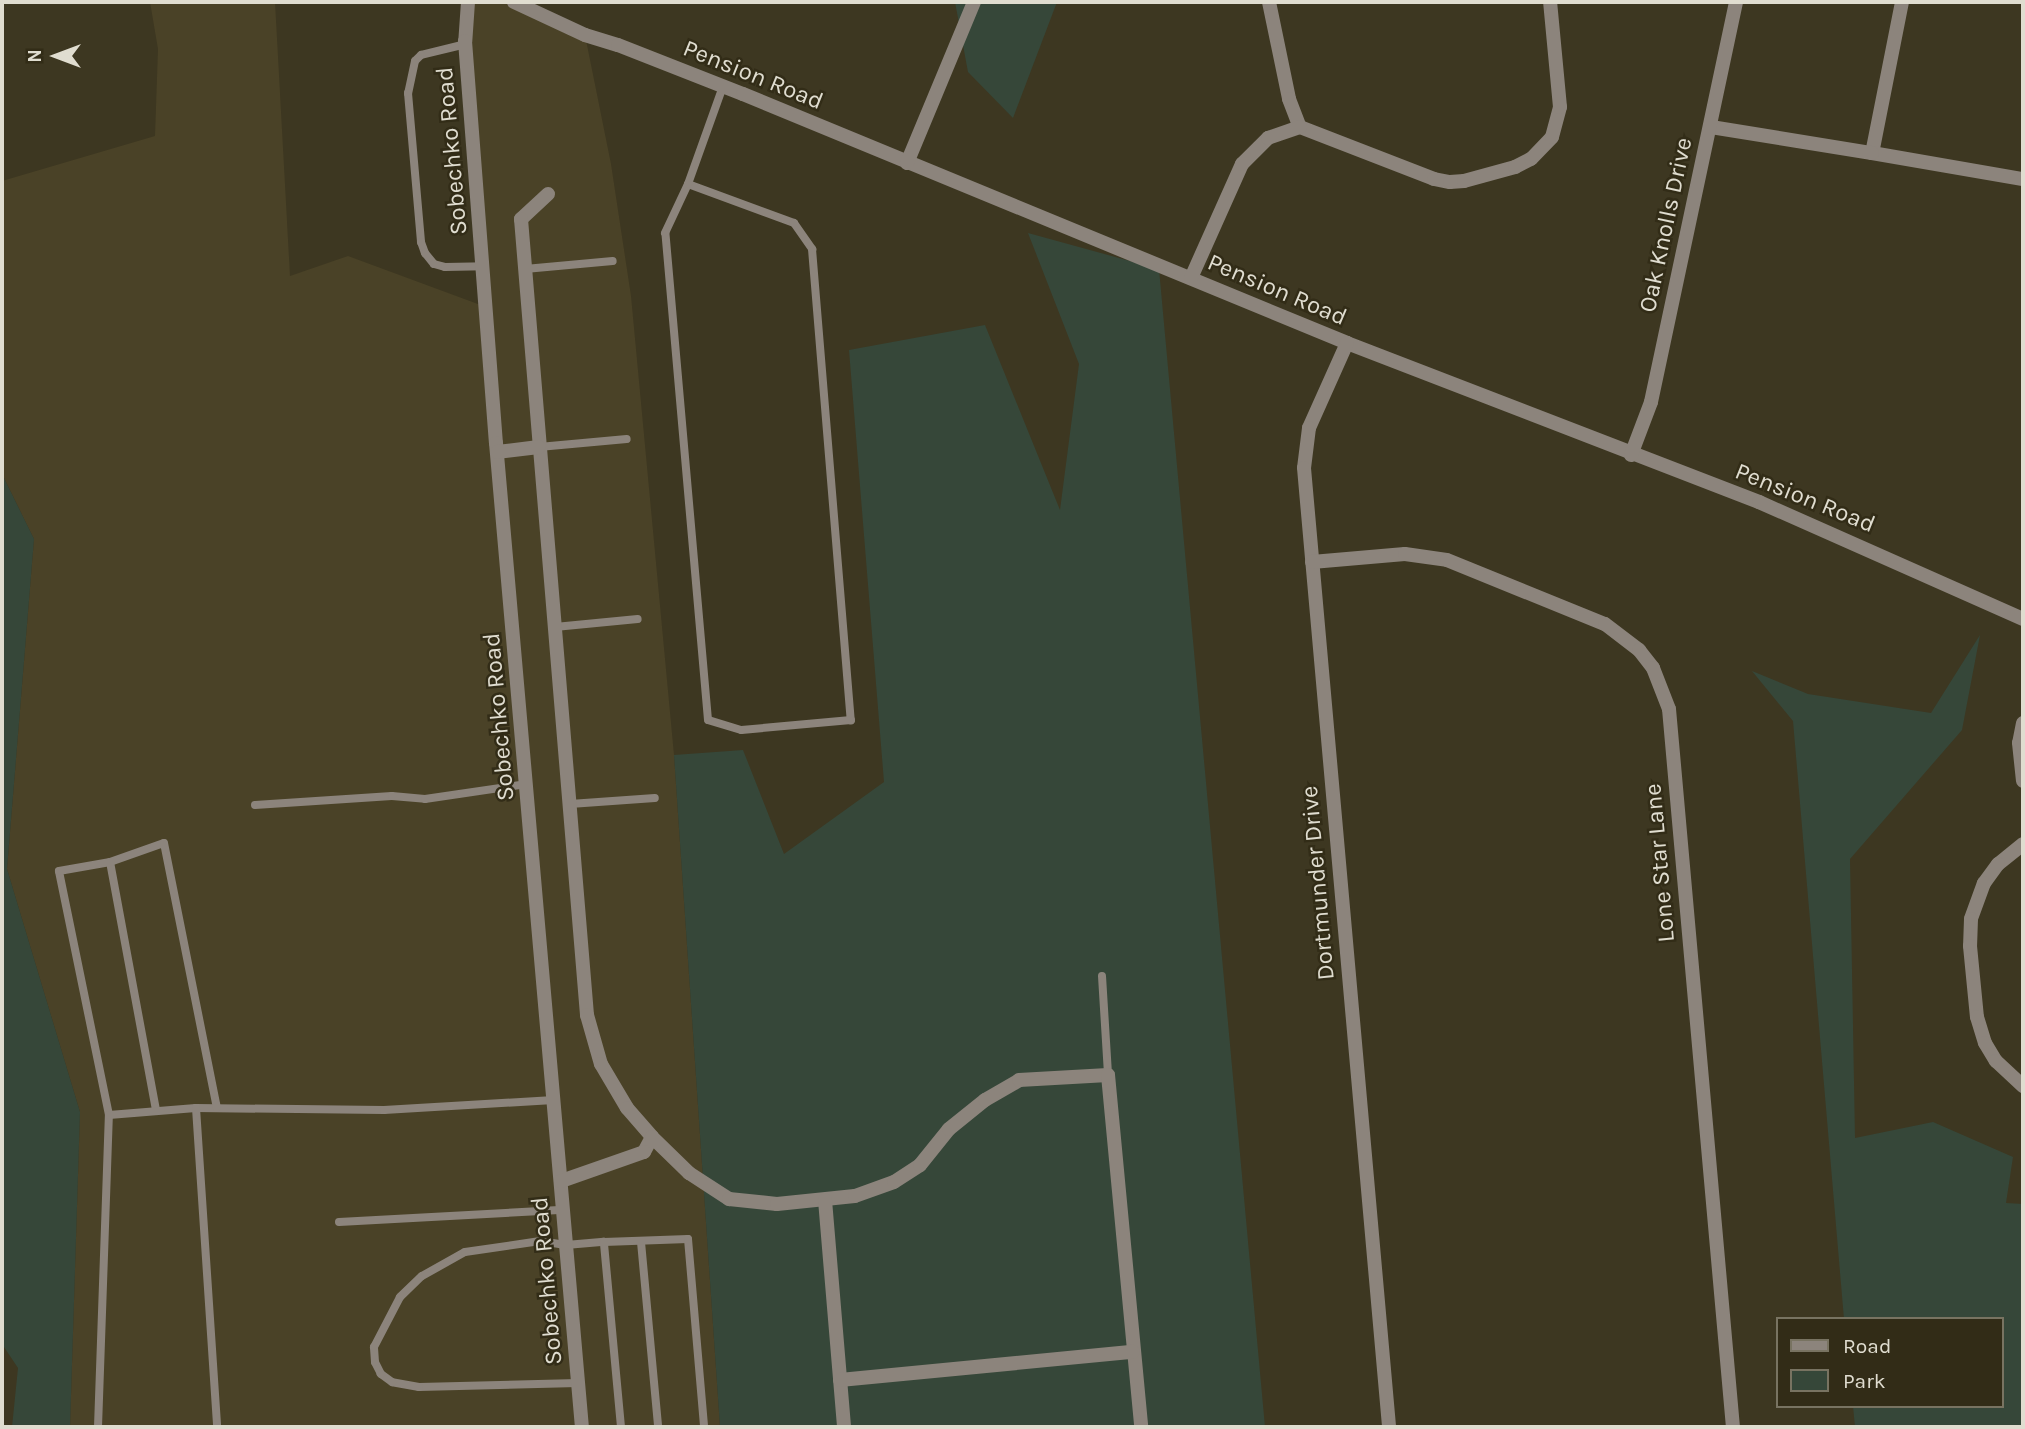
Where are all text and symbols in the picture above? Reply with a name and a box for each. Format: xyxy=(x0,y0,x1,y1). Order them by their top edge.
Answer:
north arrow xyxy=(21,21,91,91)
street label: Pension Road xyxy=(679,34,827,116)
text: N xyxy=(24,49,46,63)
street label: Sobechko Road xyxy=(430,66,474,236)
street label: Oak Knolls Drive xyxy=(1633,135,1699,315)
street label: Pension Road xyxy=(1203,248,1351,332)
street label: Pension Road xyxy=(1731,457,1879,539)
street label: Sobechko Road xyxy=(477,632,521,802)
street label: Lone Star Lane xyxy=(1639,782,1681,944)
street label: Dortmunder Drive xyxy=(1295,785,1341,981)
street label: Sobechko Road xyxy=(525,1196,569,1366)
legend xyxy=(1776,1317,2004,1408)
text: Road xyxy=(1843,1334,1891,1358)
text: Park xyxy=(1843,1369,1886,1393)

